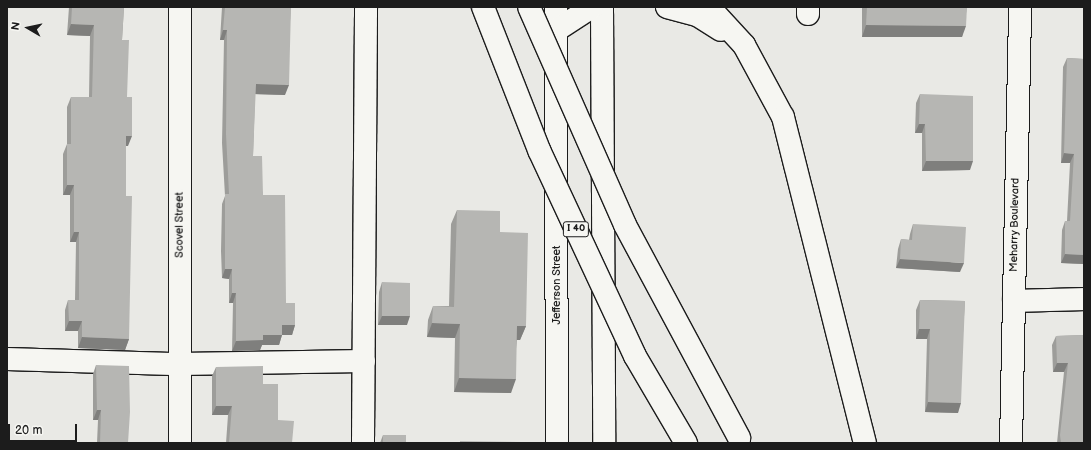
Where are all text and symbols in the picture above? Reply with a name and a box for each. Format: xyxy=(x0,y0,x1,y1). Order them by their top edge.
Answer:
north arrow xyxy=(8,8,48,48)
text: N xyxy=(9,21,23,31)
street label: Meharry Boulevard xyxy=(1008,177,1022,273)
street label: Scovel Street xyxy=(173,192,187,258)
road number: I 40 xyxy=(562,221,590,237)
street label: Jefferson Street xyxy=(550,245,564,325)
scale bar xyxy=(10,416,79,442)
text: 20 m xyxy=(15,423,42,438)

